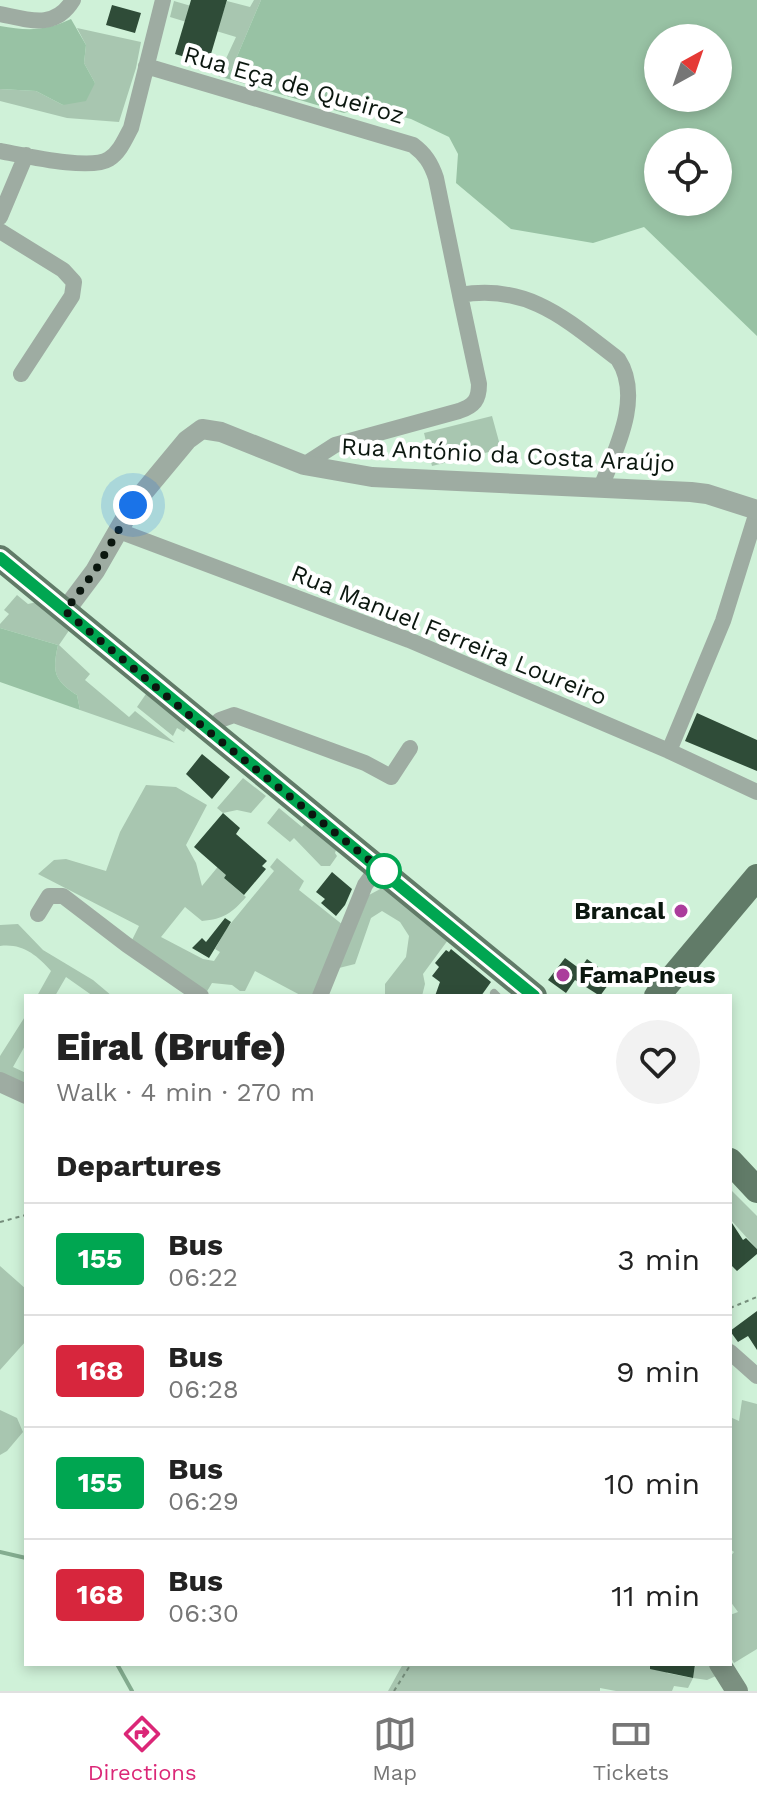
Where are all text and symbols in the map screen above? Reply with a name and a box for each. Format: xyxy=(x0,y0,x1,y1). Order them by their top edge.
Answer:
north arrow xyxy=(644,24,732,112)
map controls xyxy=(644,24,732,216)
street label: Rua Eça de Queiroz xyxy=(181,40,407,130)
button: locate xyxy=(644,128,732,216)
street label: Rua António da Costa Araújo xyxy=(340,432,676,478)
your location xyxy=(113,485,153,525)
street label: Rua Manuel Ferreira Loureiro xyxy=(287,559,611,711)
unlabelled marker xyxy=(367,854,401,888)
place label: Brancal xyxy=(574,897,665,925)
marker: Brancal xyxy=(672,902,690,920)
place label: FamaPneus xyxy=(579,961,716,989)
marker: FamaPneus xyxy=(554,966,572,984)
button: heart xyxy=(616,1020,700,1104)
text: Eiral (Brufe) xyxy=(56,1025,287,1069)
text: Walk · 4 min · 270 m xyxy=(56,1077,315,1107)
text: Departures xyxy=(56,1148,221,1183)
text: Bus xyxy=(168,1227,223,1262)
text: 155 xyxy=(78,1242,122,1275)
text: 3 min xyxy=(617,1242,700,1277)
text: 06:22 xyxy=(168,1262,238,1292)
text: Bus xyxy=(168,1339,223,1374)
text: 168 xyxy=(77,1354,123,1387)
text: 9 min xyxy=(616,1354,700,1389)
text: 06:28 xyxy=(168,1374,239,1404)
text: Bus xyxy=(168,1451,223,1486)
text: 155 xyxy=(78,1466,122,1499)
text: 10 min xyxy=(604,1466,700,1501)
text: 06:29 xyxy=(168,1486,239,1516)
text: Bus xyxy=(168,1563,223,1598)
text: 168 xyxy=(77,1578,123,1611)
text: 11 min xyxy=(611,1578,700,1613)
text: 06:30 xyxy=(168,1598,239,1628)
tab: Directions xyxy=(88,1712,197,1785)
tab: Map xyxy=(372,1712,417,1785)
tab: Tickets xyxy=(593,1712,669,1785)

